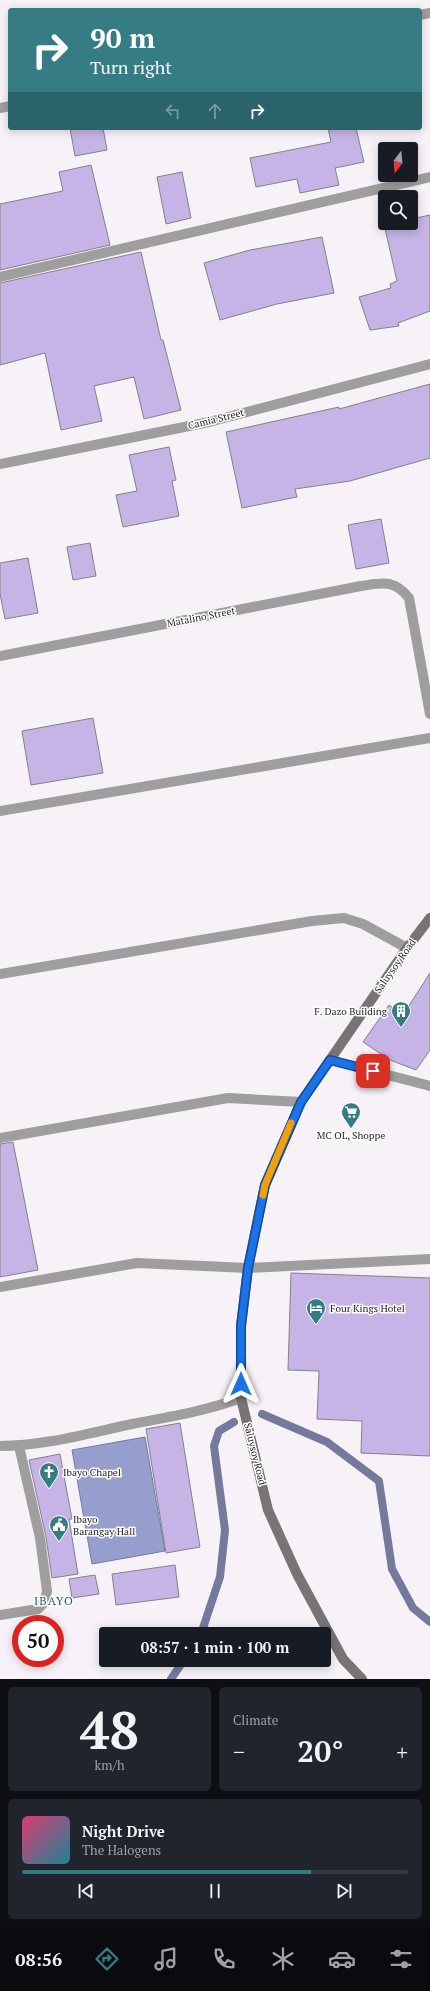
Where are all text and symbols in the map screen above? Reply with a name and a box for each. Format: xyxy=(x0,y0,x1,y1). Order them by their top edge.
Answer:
text: 90 m xyxy=(90,19,155,56)
icon: right xyxy=(24,24,76,76)
text: Turn right xyxy=(90,55,172,79)
icon: left xyxy=(162,100,184,122)
icon: ahead xyxy=(204,100,226,122)
icon: right xyxy=(246,100,268,122)
north arrow xyxy=(378,142,418,182)
map controls xyxy=(378,142,418,230)
button: search xyxy=(378,190,418,230)
street label: Camia Street xyxy=(187,406,246,432)
street label: Matalino Street xyxy=(166,604,236,630)
street label: Saluysoy Road xyxy=(371,936,419,996)
building icon: F. Dazo Building xyxy=(390,1000,412,1028)
place label: F. Dazo Building xyxy=(314,1005,388,1018)
pin xyxy=(356,1054,390,1088)
icon: arrive xyxy=(362,1060,384,1082)
supermarket icon: MC OL, Shoppe xyxy=(340,1101,362,1129)
place label: MC OL, Shoppe xyxy=(317,1129,385,1142)
hotel icon: Four Kings Hotel xyxy=(305,1297,327,1325)
place label: Four Kings Hotel xyxy=(330,1302,405,1315)
position arrow xyxy=(220,1363,262,1405)
street label: Saluysoy Road xyxy=(241,1422,269,1487)
church icon: Ibayo Chapel xyxy=(38,1461,60,1489)
place label: Ibayo Chapel xyxy=(63,1466,121,1479)
place label: Ibayo Barangay Hall xyxy=(73,1513,135,1538)
public building icon: Ibayo Barangay Hall xyxy=(48,1514,70,1542)
district label: IBAYO xyxy=(34,1593,74,1608)
speed limit sign: 50 xyxy=(12,1615,64,1667)
text: 08:57 · 1 min · 100 m xyxy=(141,1637,289,1657)
text: 48 xyxy=(80,1695,139,1764)
text: Climate xyxy=(233,1711,278,1729)
text: 20° xyxy=(297,1731,344,1771)
text: − xyxy=(233,1737,245,1766)
text: + xyxy=(396,1737,408,1766)
text: km/h xyxy=(94,1756,125,1774)
text: Night Drive xyxy=(82,1821,165,1841)
text: The Halogens xyxy=(82,1841,161,1859)
icon: previous xyxy=(75,1880,97,1902)
icon: pause xyxy=(204,1880,226,1902)
icon: next xyxy=(333,1880,355,1902)
icon: directions xyxy=(93,1945,121,1973)
icon: music xyxy=(152,1945,180,1973)
icon: phone xyxy=(210,1945,238,1973)
icon: climate xyxy=(269,1945,297,1973)
icon: car xyxy=(328,1945,356,1973)
icon: filters xyxy=(387,1945,415,1973)
text: 08:56 xyxy=(15,1947,62,1971)

